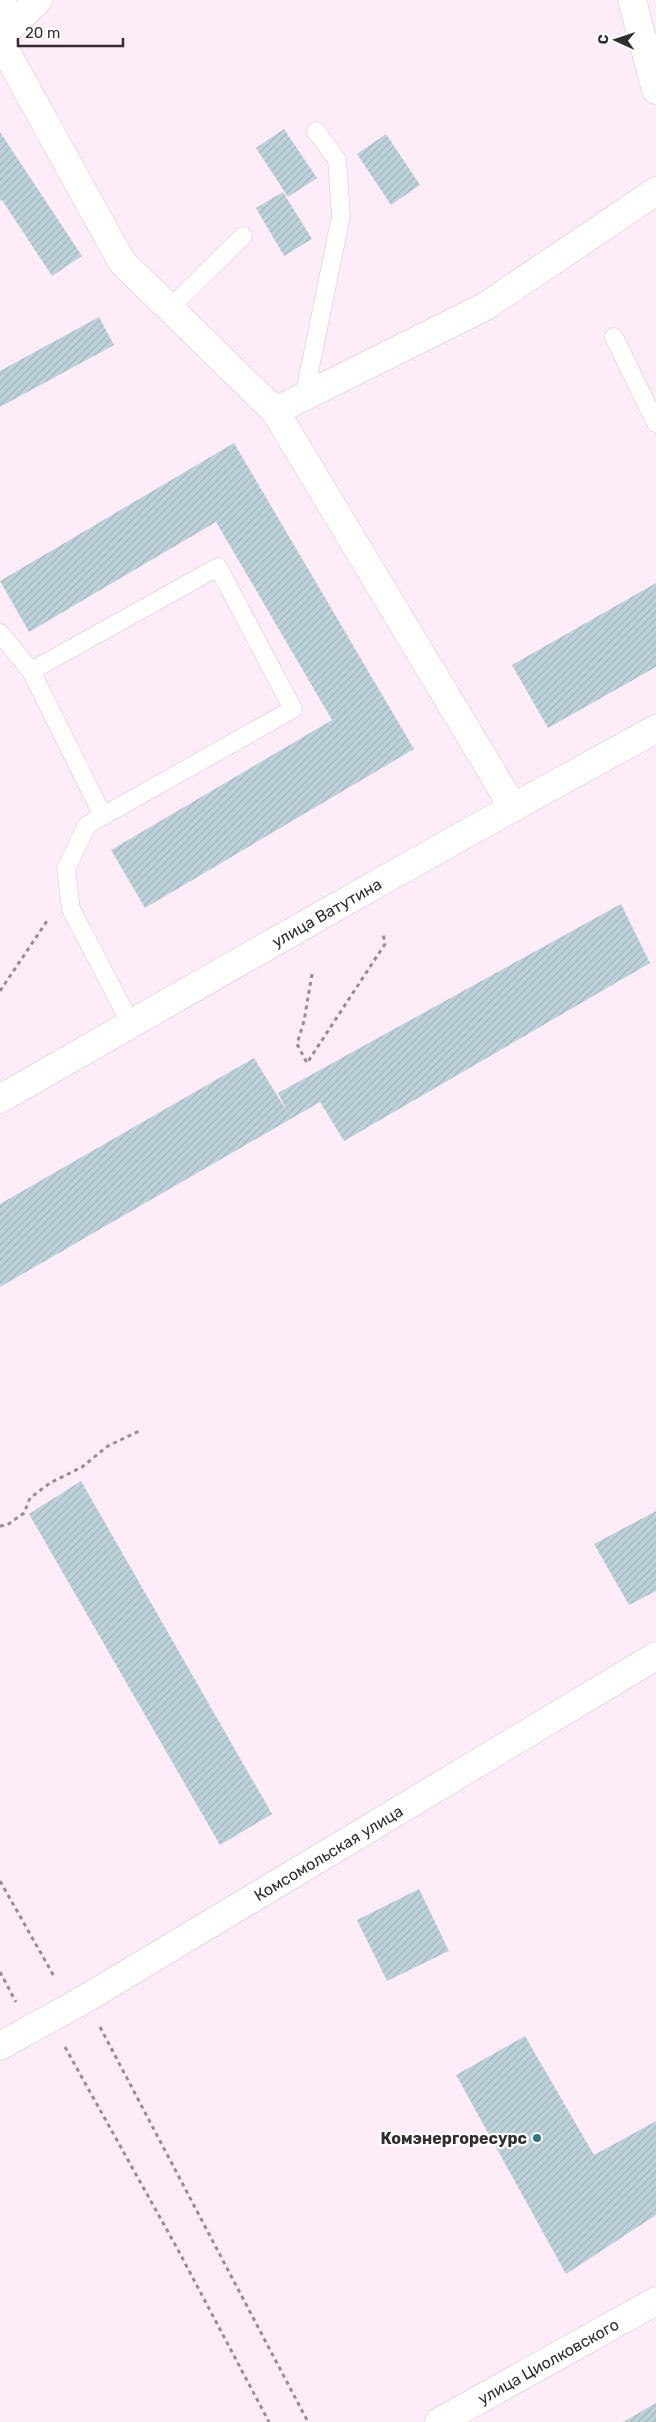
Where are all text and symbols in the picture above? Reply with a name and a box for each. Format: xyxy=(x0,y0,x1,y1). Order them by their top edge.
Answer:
scale bar xyxy=(18,15,122,47)
north arrow xyxy=(591,15,641,65)
text: 20 m xyxy=(25,24,60,42)
text: С xyxy=(595,34,612,45)
street label: улица Ватутина xyxy=(268,874,385,951)
street label: Комсомольская улица xyxy=(251,1801,406,1905)
place label: Комэнергоресурс xyxy=(380,2129,527,2148)
marker: Комэнергоресурс xyxy=(531,2132,543,2144)
street label: улица Циолковского xyxy=(474,2314,622,2408)

